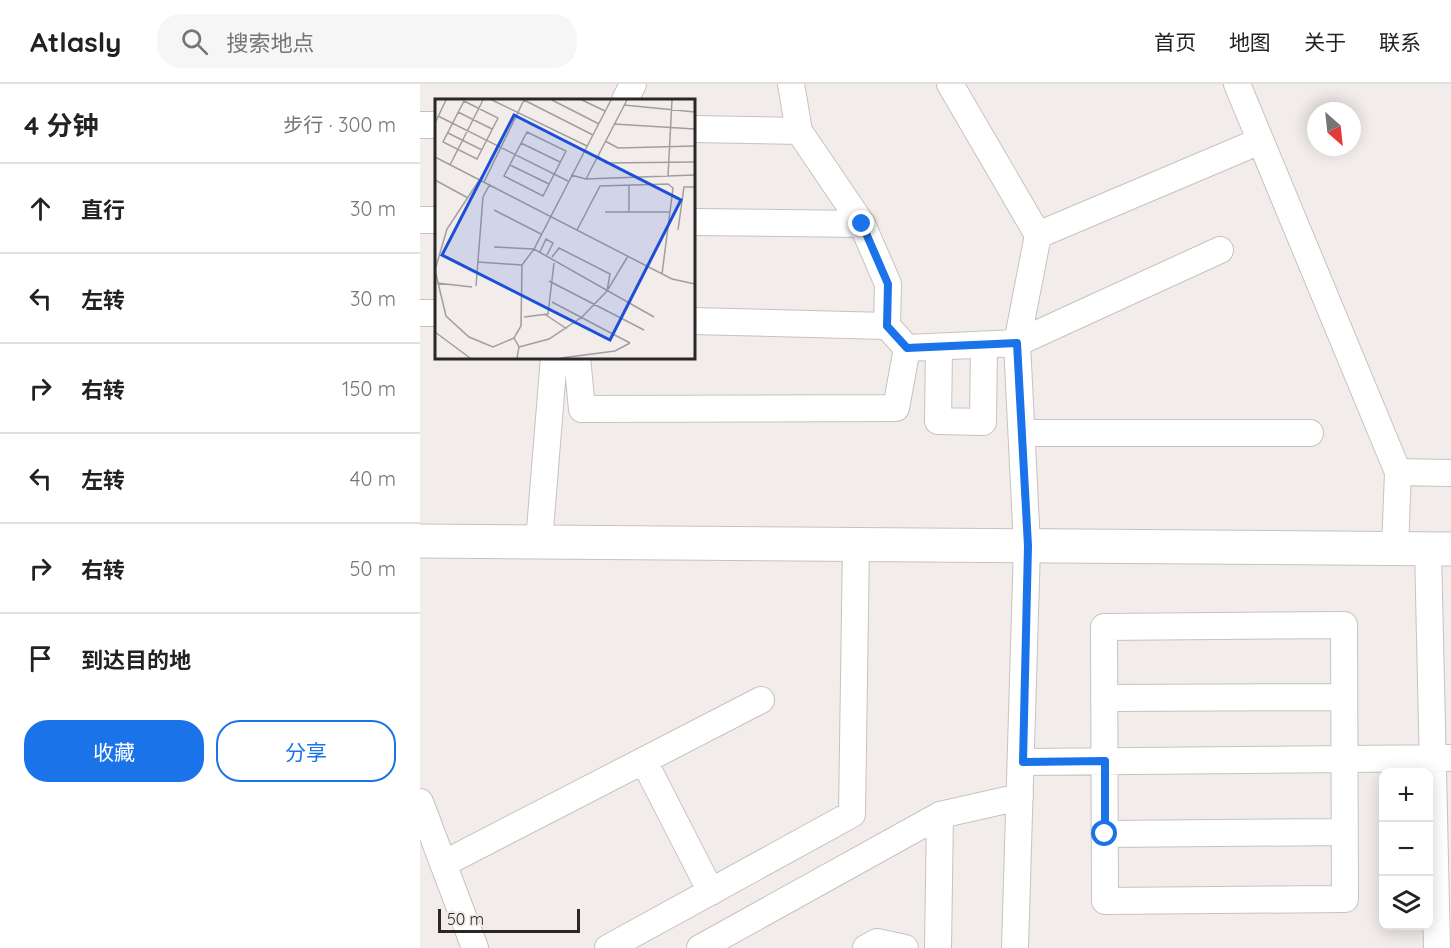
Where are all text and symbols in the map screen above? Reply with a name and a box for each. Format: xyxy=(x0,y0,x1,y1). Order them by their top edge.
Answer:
search box xyxy=(157,14,577,68)
text: Atlasly xyxy=(30,24,121,59)
icon: search xyxy=(178,25,211,58)
text: 搜索地点 xyxy=(226,29,314,57)
text: 首页 xyxy=(1154,29,1196,55)
text: 地图 xyxy=(1229,29,1271,55)
text: 关于 xyxy=(1304,29,1346,55)
text: 联系 xyxy=(1379,29,1421,55)
inset map xyxy=(435,99,694,358)
north arrow xyxy=(1307,102,1361,156)
text: 4 分钟 xyxy=(24,109,99,142)
text: 步行 · 300 m xyxy=(283,112,396,137)
icon: ahead xyxy=(24,192,57,225)
text: 直行 xyxy=(81,196,125,224)
text: 30 m xyxy=(350,196,396,221)
route end xyxy=(848,210,874,236)
icon: left xyxy=(24,282,57,315)
text: 左转 xyxy=(81,286,125,314)
text: 30 m xyxy=(350,286,396,311)
icon: right xyxy=(24,372,57,405)
text: 右转 xyxy=(81,376,125,404)
text: 150 m xyxy=(342,376,396,401)
icon: left xyxy=(24,462,57,495)
text: 左转 xyxy=(81,466,125,494)
text: 40 m xyxy=(350,466,396,491)
icon: right xyxy=(24,552,57,585)
text: 右转 xyxy=(81,556,125,584)
text: 50 m xyxy=(350,556,396,581)
icon: arrive xyxy=(24,642,57,675)
text: 到达目的地 xyxy=(81,646,191,674)
button: 收藏 xyxy=(24,720,204,782)
button: 分享 xyxy=(216,720,396,782)
map controls xyxy=(1379,768,1433,930)
button: + xyxy=(1379,768,1433,822)
route start xyxy=(1091,820,1117,846)
button: − xyxy=(1379,822,1433,876)
button: layers xyxy=(1379,876,1433,930)
scale bar xyxy=(438,906,580,934)
text: 50 m xyxy=(447,909,484,929)

